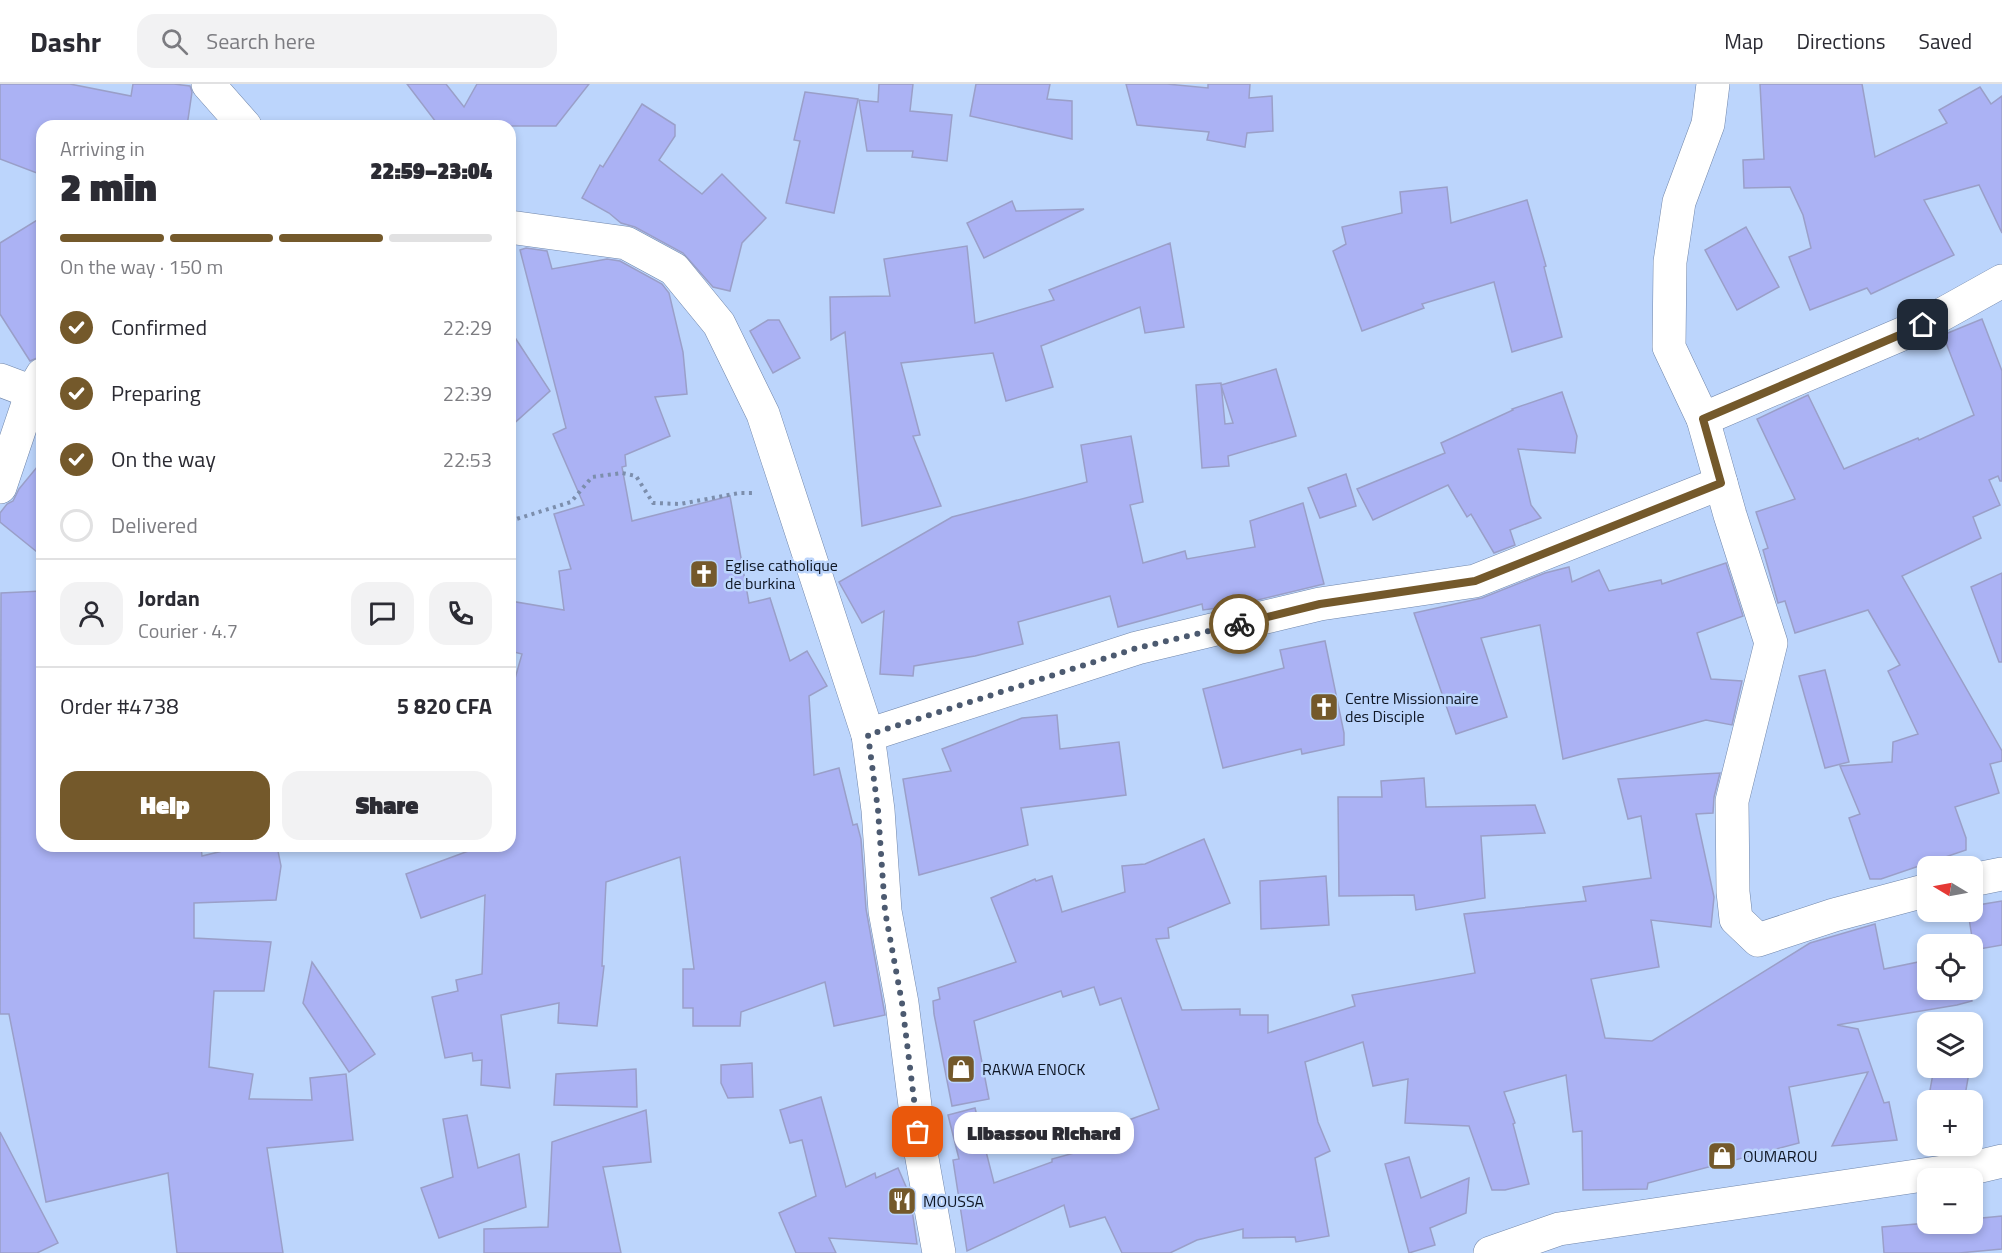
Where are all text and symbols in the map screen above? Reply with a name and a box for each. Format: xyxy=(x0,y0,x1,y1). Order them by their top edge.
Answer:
search box xyxy=(137,14,557,68)
text: Dashr xyxy=(30,20,101,63)
text: Search here xyxy=(206,24,315,58)
icon: search xyxy=(158,25,191,58)
text: Map xyxy=(1724,25,1764,57)
text: Directions xyxy=(1797,25,1886,57)
text: Saved xyxy=(1919,25,1972,57)
text: Arriving in xyxy=(60,133,145,164)
text: 22:59–23:04 xyxy=(370,154,492,188)
text: 2 min xyxy=(60,157,157,216)
text: On the way · 150 m xyxy=(60,251,223,282)
pin xyxy=(1897,299,1948,350)
icon: home xyxy=(1906,308,1939,341)
text: Confirmed xyxy=(111,310,207,344)
icon: check xyxy=(60,311,93,344)
text: 22:29 xyxy=(443,312,492,343)
text: Preparing xyxy=(111,376,201,410)
icon: check xyxy=(60,377,93,410)
text: 22:39 xyxy=(443,378,492,409)
text: On the way xyxy=(111,442,216,476)
icon: check xyxy=(60,443,93,476)
text: 22:53 xyxy=(443,444,492,475)
text: Delivered xyxy=(111,508,198,542)
place label: Eglise catholique de burkina xyxy=(725,553,838,595)
church icon: Eglise catholique de burkina xyxy=(688,558,720,590)
text: Jordan xyxy=(138,581,200,615)
button: person xyxy=(60,582,123,645)
button: chat xyxy=(351,582,414,645)
button: phone xyxy=(429,582,492,645)
courier xyxy=(1209,594,1269,654)
icon: bike xyxy=(1223,608,1256,641)
text: Courier · 4.7 xyxy=(138,615,238,646)
place label: Centre Missionnaire des Disciple xyxy=(1345,686,1479,728)
text: Order #4738 xyxy=(60,689,179,723)
text: 5 820 CFA xyxy=(397,689,492,723)
church icon: Centre Missionnaire des Disciple xyxy=(1308,691,1340,723)
button: Help xyxy=(60,771,270,840)
button: Share xyxy=(282,771,492,840)
north arrow xyxy=(1917,856,1983,922)
map controls xyxy=(1917,856,1983,1234)
button: locate xyxy=(1917,934,1983,1000)
button: layers xyxy=(1917,1012,1983,1078)
shop icon: RAKWA ENOCK xyxy=(945,1053,977,1085)
place label: RAKWA ENOCK xyxy=(982,1057,1085,1081)
button: + xyxy=(1917,1090,1983,1156)
pin xyxy=(892,1106,943,1157)
callout: Libassou Richard xyxy=(954,1111,1134,1153)
icon: bag xyxy=(901,1115,934,1148)
text: Libassou Richard xyxy=(967,1117,1121,1148)
shop icon: OUMAROU xyxy=(1706,1140,1738,1172)
place label: OUMAROU xyxy=(1743,1144,1818,1168)
button: − xyxy=(1917,1168,1983,1234)
restaurant icon: MOUSSA xyxy=(886,1185,918,1217)
place label: MOUSSA xyxy=(923,1189,984,1213)

